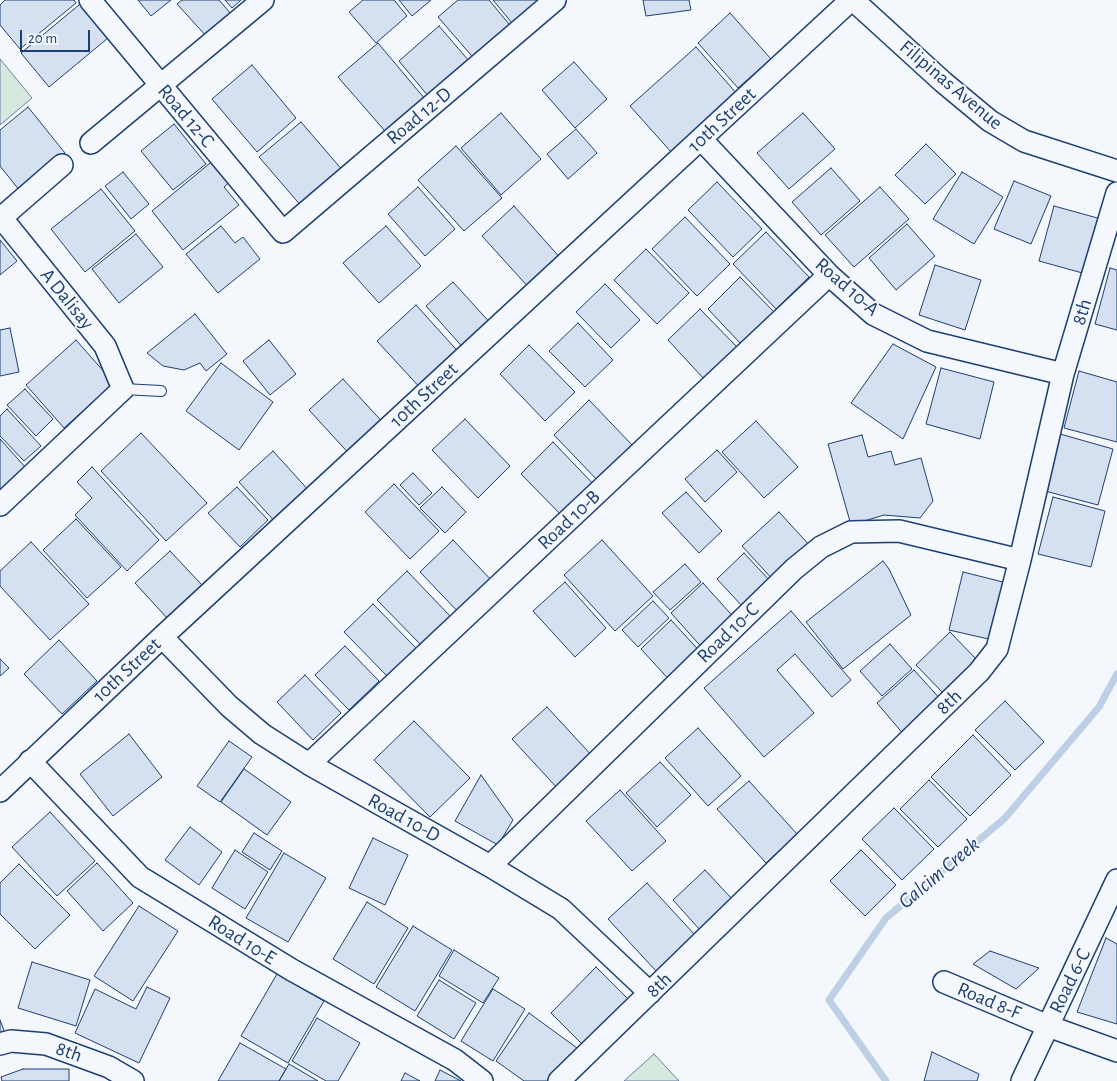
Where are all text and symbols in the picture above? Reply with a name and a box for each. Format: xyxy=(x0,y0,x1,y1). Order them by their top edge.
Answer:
scale bar xyxy=(22,20,92,52)
text: 20 m xyxy=(28,31,57,46)
street label: Filipinas Avenue xyxy=(895,35,1007,135)
street label: Road 12-C xyxy=(153,79,219,153)
street label: Road 12-D xyxy=(382,82,456,150)
street label: 10th Street xyxy=(683,82,761,158)
street label: Road 10-A xyxy=(810,253,884,321)
street label: A Dalisay xyxy=(35,264,99,334)
street label: 8th xyxy=(1067,296,1097,328)
street label: 10th Street xyxy=(385,357,463,433)
street label: Road 10-B xyxy=(533,485,605,555)
street label: Road 10-C xyxy=(692,598,764,668)
street label: 10th Street xyxy=(88,632,166,708)
street label: 8th xyxy=(931,684,967,720)
street label: Road 10-D xyxy=(364,788,444,848)
water label: Galcim Creek xyxy=(893,832,985,914)
street label: Road 10-E xyxy=(204,910,280,970)
street label: Road 6-C xyxy=(1044,945,1096,1017)
street label: 8th xyxy=(641,967,677,1003)
street label: Road 8-F xyxy=(954,977,1024,1025)
street label: 8th xyxy=(53,1036,85,1068)

